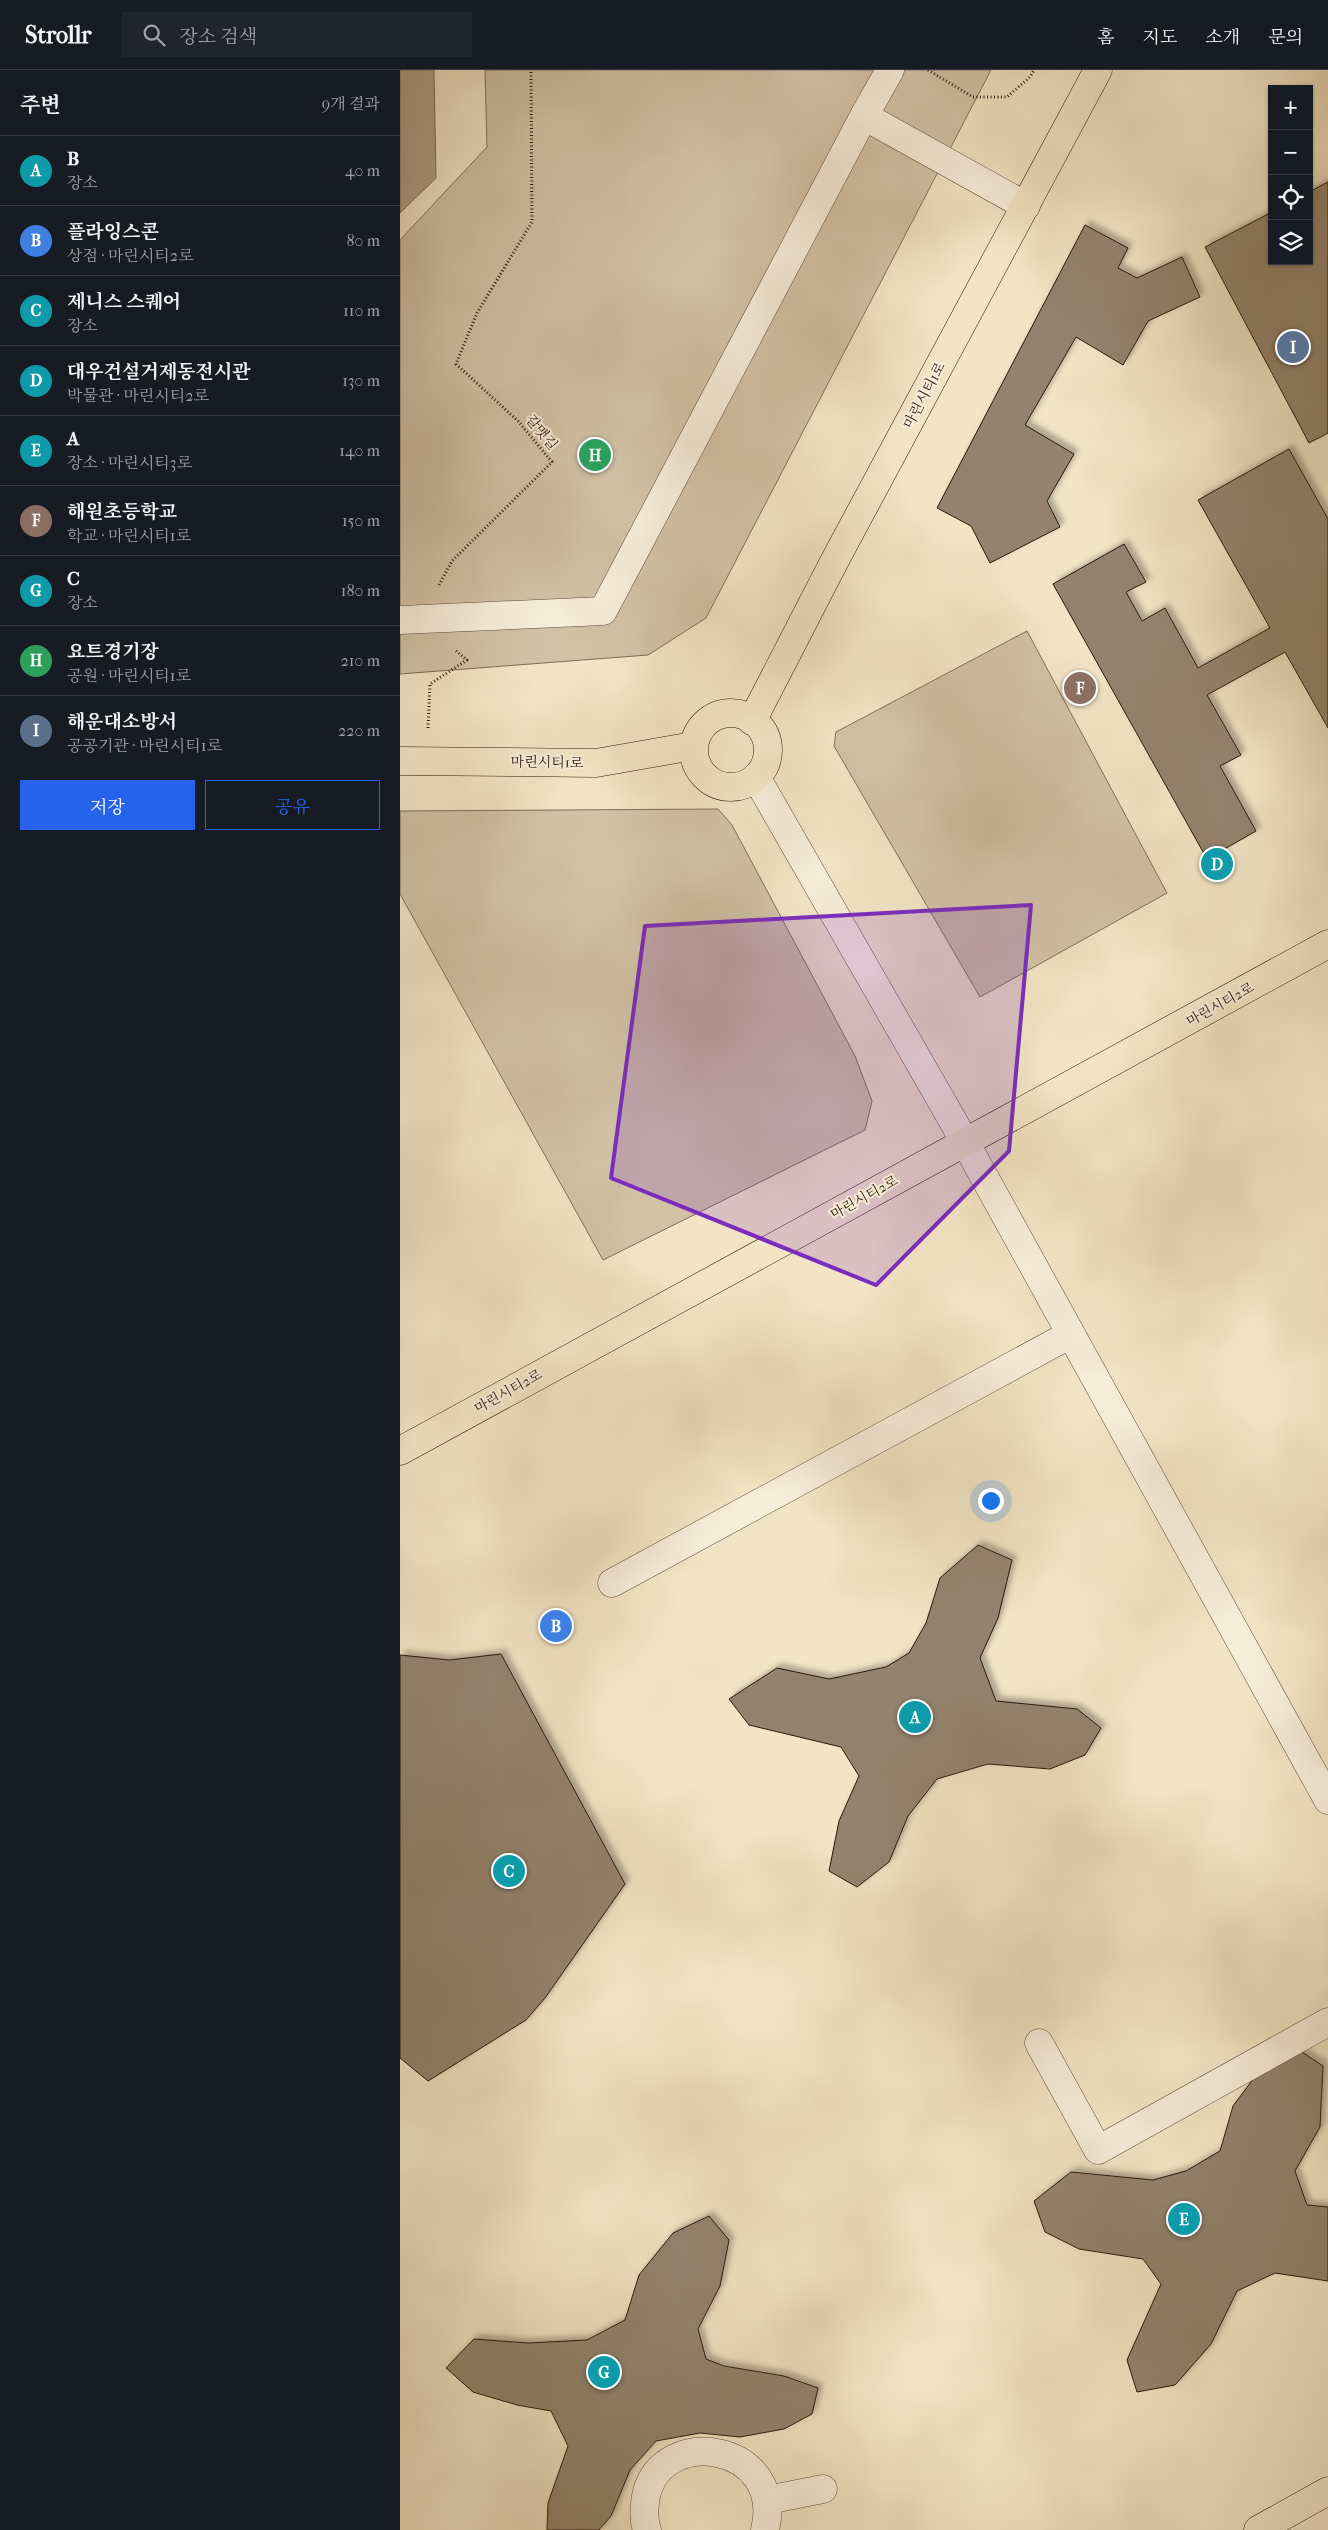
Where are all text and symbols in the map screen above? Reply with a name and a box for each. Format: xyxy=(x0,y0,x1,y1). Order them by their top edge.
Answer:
search box xyxy=(122,12,472,57)
text: Strollr xyxy=(25,21,92,49)
icon: search xyxy=(140,21,168,49)
text: 장소 검색 xyxy=(180,26,257,48)
text: 홈 xyxy=(1097,27,1115,48)
text: 지도 xyxy=(1143,27,1177,48)
text: 소개 xyxy=(1205,27,1240,48)
text: 문의 xyxy=(1268,27,1303,48)
map controls xyxy=(1268,85,1313,265)
button: + xyxy=(1268,85,1313,130)
text: 주변 xyxy=(20,93,61,117)
text: 9개 결과 xyxy=(322,94,380,113)
button: − xyxy=(1268,130,1313,175)
text: B xyxy=(67,148,79,170)
text: A xyxy=(31,161,41,180)
text: 40 m xyxy=(345,161,380,180)
text: 장소 xyxy=(67,173,98,192)
button: locate xyxy=(1268,175,1313,220)
button: layers xyxy=(1268,220,1313,265)
text: 플라잉스콘 xyxy=(67,221,159,243)
text: B xyxy=(31,231,41,250)
text: 80 m xyxy=(346,231,380,250)
text: 상점 · 마린시티2로 xyxy=(67,246,194,265)
text: 제니스 스퀘어 xyxy=(67,291,181,313)
text: C xyxy=(31,301,41,320)
text: 110 m xyxy=(343,301,380,320)
text: 장소 xyxy=(67,316,98,335)
pin: I xyxy=(1277,328,1309,366)
street label: 마린시티1로 xyxy=(900,359,949,431)
text: 대우건설거제동전시관 xyxy=(67,361,251,383)
text: D xyxy=(30,371,42,390)
text: 130 m xyxy=(342,371,380,390)
text: 박물관 · 마린시티2로 xyxy=(67,386,209,405)
street label: 갈맷길 xyxy=(522,411,561,453)
text: A xyxy=(67,428,79,450)
pin: H xyxy=(579,436,611,474)
text: E xyxy=(31,441,41,460)
text: 140 m xyxy=(339,441,380,460)
text: 장소 · 마린시티3로 xyxy=(67,453,192,472)
text: 해원초등학교 xyxy=(67,501,177,523)
text: F xyxy=(32,511,40,530)
text: 150 m xyxy=(342,511,380,530)
text: 학교 · 마린시티1로 xyxy=(67,526,191,545)
text: C xyxy=(67,568,80,590)
text: G xyxy=(30,581,42,600)
text: 180 m xyxy=(341,581,380,600)
text: 장소 xyxy=(67,593,98,612)
text: 요트경기장 xyxy=(67,641,159,663)
text: H xyxy=(30,651,42,670)
text: 210 m xyxy=(341,651,380,670)
text: 공원 · 마린시티1로 xyxy=(67,666,191,685)
pin: F xyxy=(1064,669,1096,707)
text: 해운대소방서 xyxy=(67,711,177,733)
text: I xyxy=(33,721,39,740)
text: 220 m xyxy=(338,721,380,740)
text: 공공기관 · 마린시티1로 xyxy=(67,736,222,755)
street label: 마린시티1로 xyxy=(511,753,584,772)
button: 저장 xyxy=(20,780,195,830)
button: 공유 xyxy=(205,780,380,830)
pin: D xyxy=(1201,845,1233,883)
street label: 마린시티2로 xyxy=(1183,979,1257,1030)
street label: 마린시티2로 xyxy=(827,1172,901,1223)
street label: 마린시티2로 xyxy=(471,1366,545,1417)
your location xyxy=(978,1488,1004,1514)
pin: B xyxy=(540,1607,572,1645)
pin: A xyxy=(899,1698,931,1736)
pin: C xyxy=(493,1852,525,1890)
pin: E xyxy=(1168,2200,1200,2238)
pin: G xyxy=(588,2353,620,2391)

